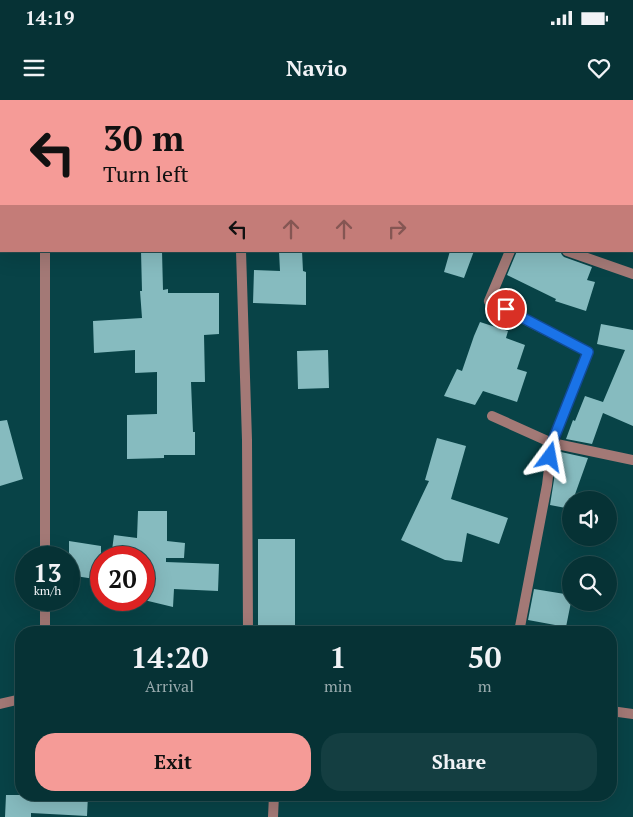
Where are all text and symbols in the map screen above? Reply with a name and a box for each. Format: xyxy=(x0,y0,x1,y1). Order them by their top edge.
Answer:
text: 14:19 xyxy=(25,5,74,30)
text: Navio xyxy=(286,53,347,82)
icon: menu xyxy=(20,54,48,82)
icon: heart xyxy=(585,54,613,82)
text: 30 m xyxy=(103,115,184,161)
icon: left xyxy=(20,120,85,185)
text: Turn left xyxy=(103,159,189,188)
icon: left xyxy=(224,215,252,243)
icon: ahead xyxy=(277,215,305,243)
icon: ahead xyxy=(330,215,358,243)
icon: right xyxy=(383,215,411,243)
pin xyxy=(485,288,527,330)
icon: arrive xyxy=(492,295,520,323)
position arrow xyxy=(523,430,575,482)
map controls xyxy=(562,491,617,611)
button: sound xyxy=(562,491,617,546)
speed limit sign: 20 xyxy=(90,546,155,611)
text: 13 xyxy=(33,556,62,589)
button: search xyxy=(562,556,617,611)
text: km/h xyxy=(34,583,61,598)
text: 14:20 xyxy=(130,637,209,677)
text: 1 xyxy=(330,637,347,677)
text: 50 xyxy=(468,637,502,677)
text: Arrival xyxy=(145,675,194,697)
text: min xyxy=(324,675,352,697)
text: m xyxy=(478,675,491,697)
button: Exit xyxy=(35,733,311,791)
button: Share xyxy=(321,733,597,791)

